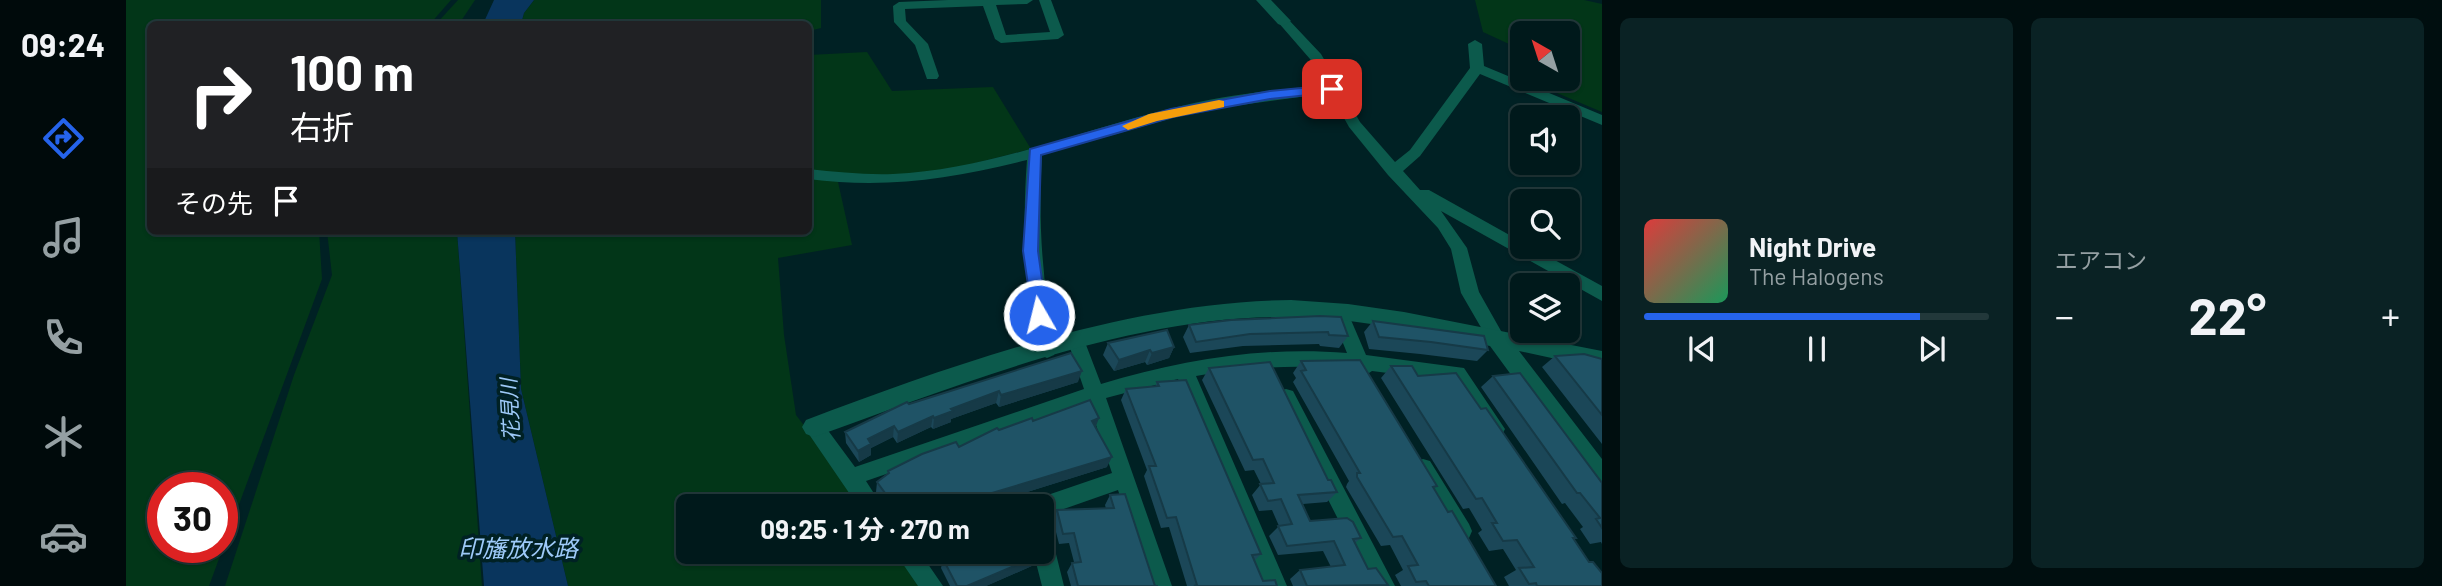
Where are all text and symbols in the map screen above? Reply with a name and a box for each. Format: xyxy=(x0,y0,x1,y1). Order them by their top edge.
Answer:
north arrow xyxy=(1510,21,1580,91)
map controls xyxy=(1510,21,1580,343)
text: 09:24 xyxy=(21,25,105,63)
text: 100 m xyxy=(290,42,414,101)
icon: right xyxy=(175,49,266,140)
pin xyxy=(1302,59,1362,119)
icon: arrive xyxy=(1313,70,1351,108)
button: sound xyxy=(1510,105,1580,175)
text: 右折 xyxy=(290,107,354,145)
icon: directions xyxy=(39,114,88,163)
icon: arrive xyxy=(267,182,305,220)
text: その先 xyxy=(175,187,253,218)
button: search xyxy=(1510,189,1580,259)
icon: music xyxy=(39,213,88,262)
text: Night Drive xyxy=(1749,231,1876,262)
text: エアコン xyxy=(2055,246,2147,274)
text: The Halogens xyxy=(1749,262,1884,290)
button: layers xyxy=(1510,273,1580,343)
position arrow xyxy=(1002,278,1076,352)
text: 22° xyxy=(2189,283,2266,345)
text: − xyxy=(2055,292,2074,338)
text: + xyxy=(2381,292,2400,338)
icon: phone xyxy=(39,313,88,362)
icon: previous xyxy=(1683,330,1721,368)
icon: pause xyxy=(1798,330,1836,368)
icon: next xyxy=(1913,330,1951,368)
water label: 花見川 xyxy=(495,376,523,442)
icon: climate xyxy=(39,412,88,461)
speed limit sign: 30 xyxy=(147,472,238,563)
icon: car xyxy=(39,512,88,561)
text: 09:25 · 1 分 · 270 m xyxy=(760,513,970,544)
water label: 印旛放水路 xyxy=(458,533,580,562)

